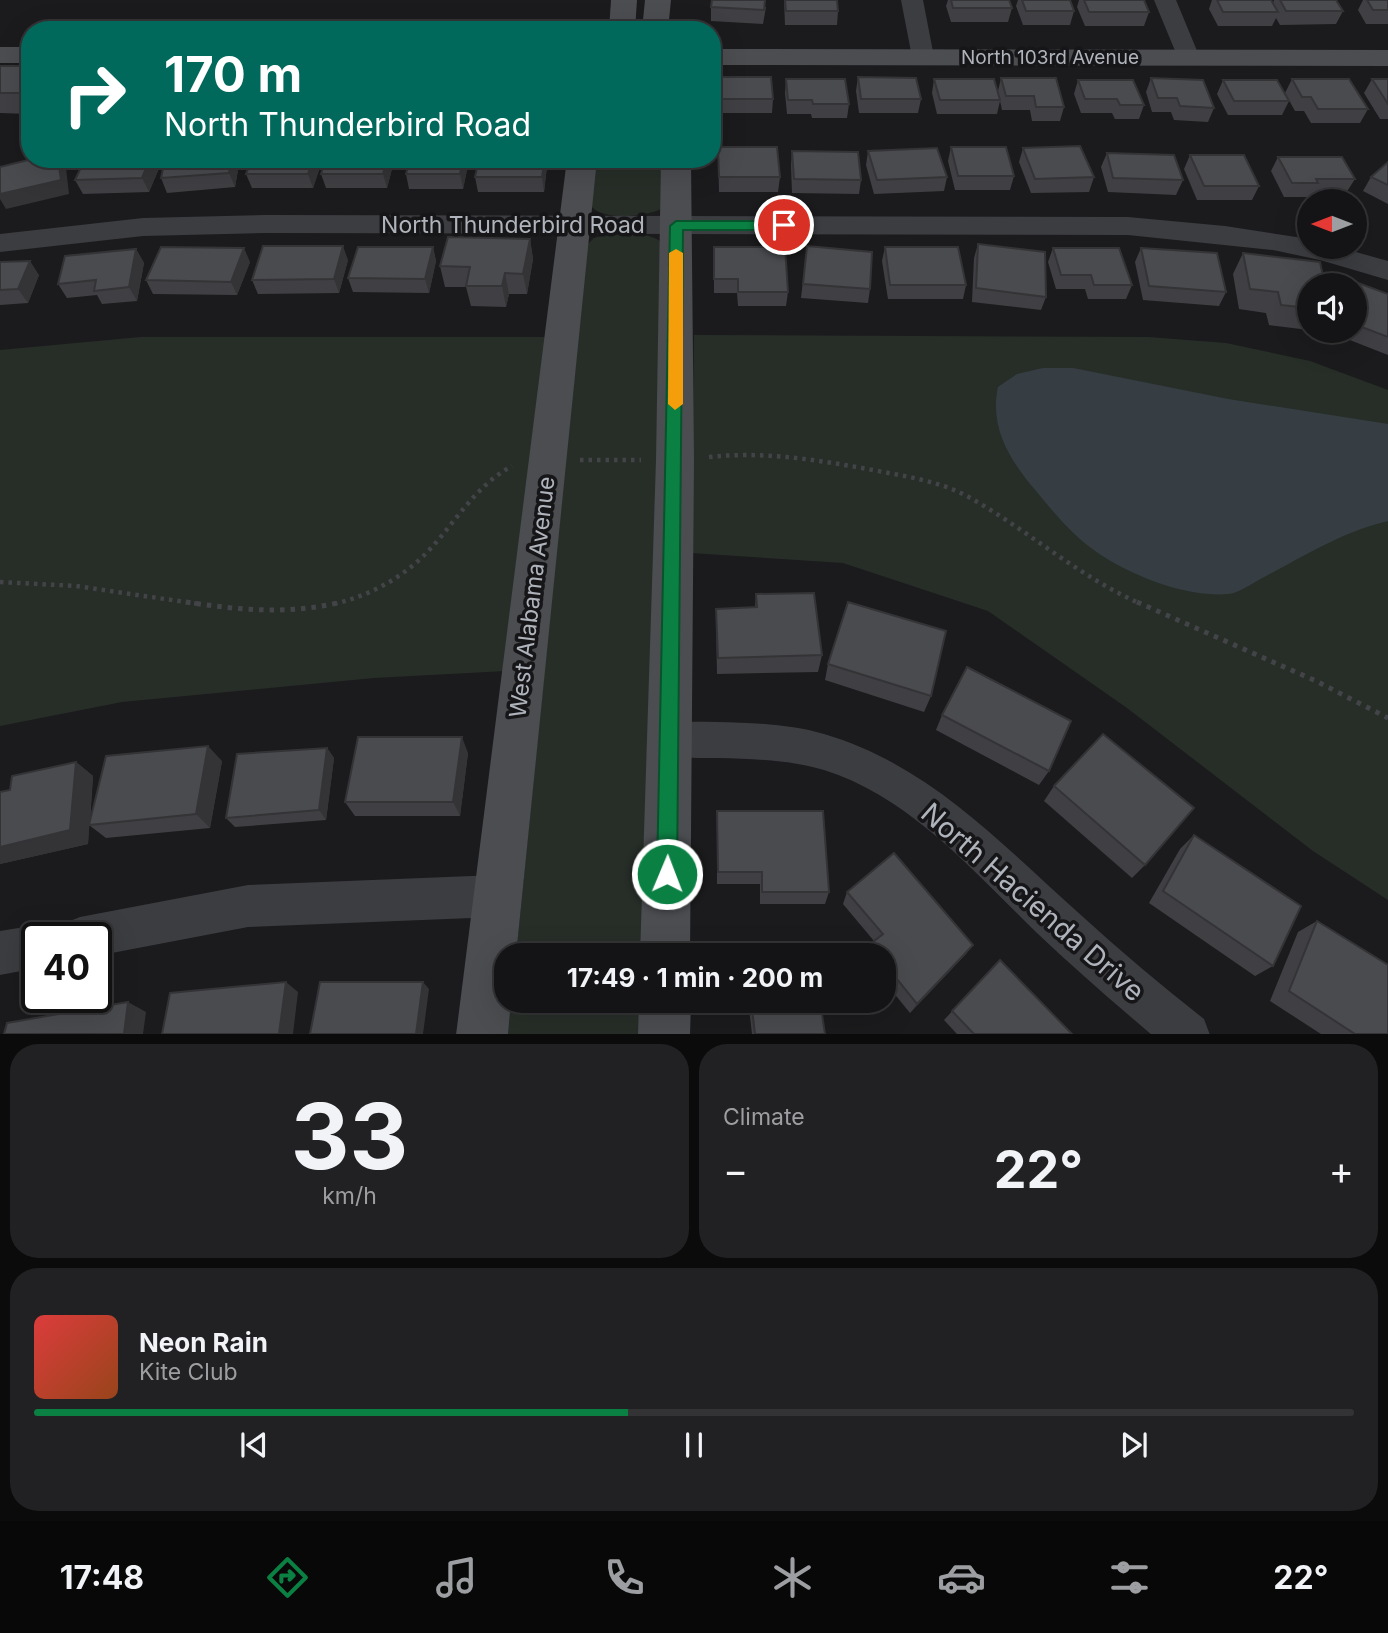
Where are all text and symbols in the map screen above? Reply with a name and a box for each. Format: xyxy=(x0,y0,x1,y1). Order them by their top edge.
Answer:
text: 170 m xyxy=(164,45,302,104)
street label: North 103rd Avenue xyxy=(961,46,1139,69)
icon: right xyxy=(49,49,140,140)
text: North Thunderbird Road xyxy=(164,105,531,144)
north arrow xyxy=(1297,189,1367,259)
map controls xyxy=(1297,189,1367,343)
pin xyxy=(754,195,814,255)
icon: arrive xyxy=(765,206,803,244)
street label: North Thunderbird Road xyxy=(381,211,645,239)
button: sound xyxy=(1297,273,1367,343)
street label: West Alabama Avenue xyxy=(503,475,561,719)
street label: North Hacienda Drive xyxy=(914,796,1152,1008)
position arrow xyxy=(630,837,704,911)
speed limit sign: 40 xyxy=(21,922,112,1013)
text: 17:49 · 1 min · 200 m xyxy=(567,962,823,993)
text: 33 xyxy=(291,1081,408,1191)
text: Climate xyxy=(723,1103,805,1131)
text: 22° xyxy=(994,1138,1083,1201)
text: − xyxy=(723,1147,748,1193)
text: + xyxy=(1329,1147,1354,1193)
text: km/h xyxy=(322,1182,377,1210)
text: Neon Rain xyxy=(139,1327,268,1358)
text: Kite Club xyxy=(139,1358,238,1386)
icon: previous xyxy=(235,1426,273,1464)
icon: pause xyxy=(675,1426,713,1464)
icon: next xyxy=(1115,1426,1153,1464)
icon: directions xyxy=(263,1553,312,1602)
icon: music xyxy=(432,1553,481,1602)
icon: phone xyxy=(600,1553,649,1602)
icon: climate xyxy=(768,1553,817,1602)
icon: car xyxy=(937,1553,986,1602)
icon: filters xyxy=(1105,1553,1154,1602)
text: 17:48 xyxy=(60,1558,144,1597)
text: 22° xyxy=(1273,1558,1328,1597)

